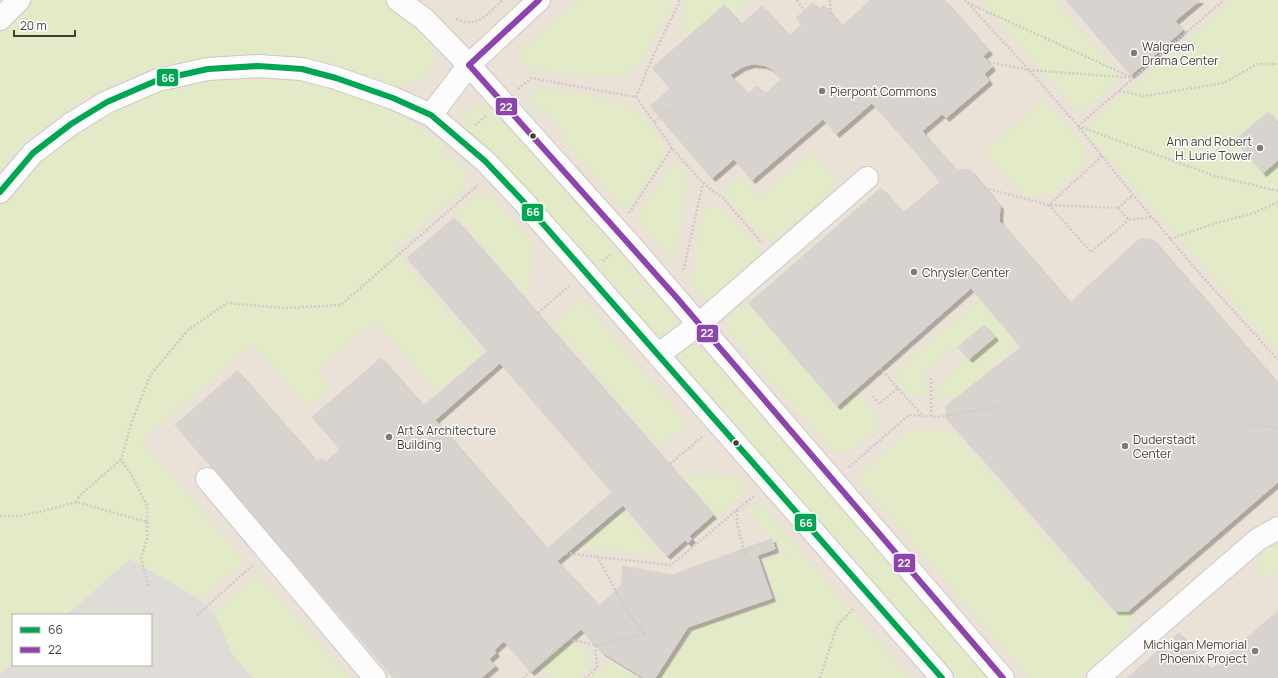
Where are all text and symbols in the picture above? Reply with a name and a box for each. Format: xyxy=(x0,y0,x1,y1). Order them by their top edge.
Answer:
scale bar xyxy=(14,12,75,38)
text: 20 m xyxy=(20,17,47,34)
place label: Walgreen Drama Center xyxy=(1142,38,1219,69)
marker: Walgreen Drama Center xyxy=(1129,48,1139,58)
line badge: 66 xyxy=(156,68,179,87)
text: 66 xyxy=(161,70,175,85)
place label: Pierpont Commons xyxy=(830,83,936,100)
marker: Pierpont Commons xyxy=(817,86,827,96)
line badge: 22 xyxy=(495,97,518,116)
text: 22 xyxy=(499,99,513,114)
unlabelled marker xyxy=(528,131,538,141)
place label: Ann and Robert H. Lurie Tower xyxy=(1167,133,1253,164)
marker: Ann and Robert H. Lurie Tower xyxy=(1255,143,1265,153)
line badge: 66 xyxy=(521,203,544,222)
text: 66 xyxy=(526,204,540,219)
place label: Chrysler Center xyxy=(922,264,1010,281)
marker: Chrysler Center xyxy=(909,267,919,277)
line badge: 22 xyxy=(696,324,719,343)
text: 22 xyxy=(700,325,714,340)
place label: Art & Architecture Building xyxy=(397,422,496,453)
place label: Duderstadt Center xyxy=(1133,431,1196,462)
marker: Art & Architecture Building xyxy=(384,432,394,442)
unlabelled marker xyxy=(731,438,741,448)
marker: Duderstadt Center xyxy=(1120,441,1130,451)
line badge: 66 xyxy=(794,513,817,532)
text: 66 xyxy=(799,515,813,530)
line badge: 22 xyxy=(893,553,916,573)
text: 22 xyxy=(897,555,911,570)
legend xyxy=(12,614,152,666)
text: 66 xyxy=(48,621,63,638)
place label: Michigan Memorial Phoenix Project xyxy=(1143,636,1247,667)
text: 22 xyxy=(48,641,62,658)
marker: Michigan Memorial Phoenix Project xyxy=(1250,646,1260,656)

